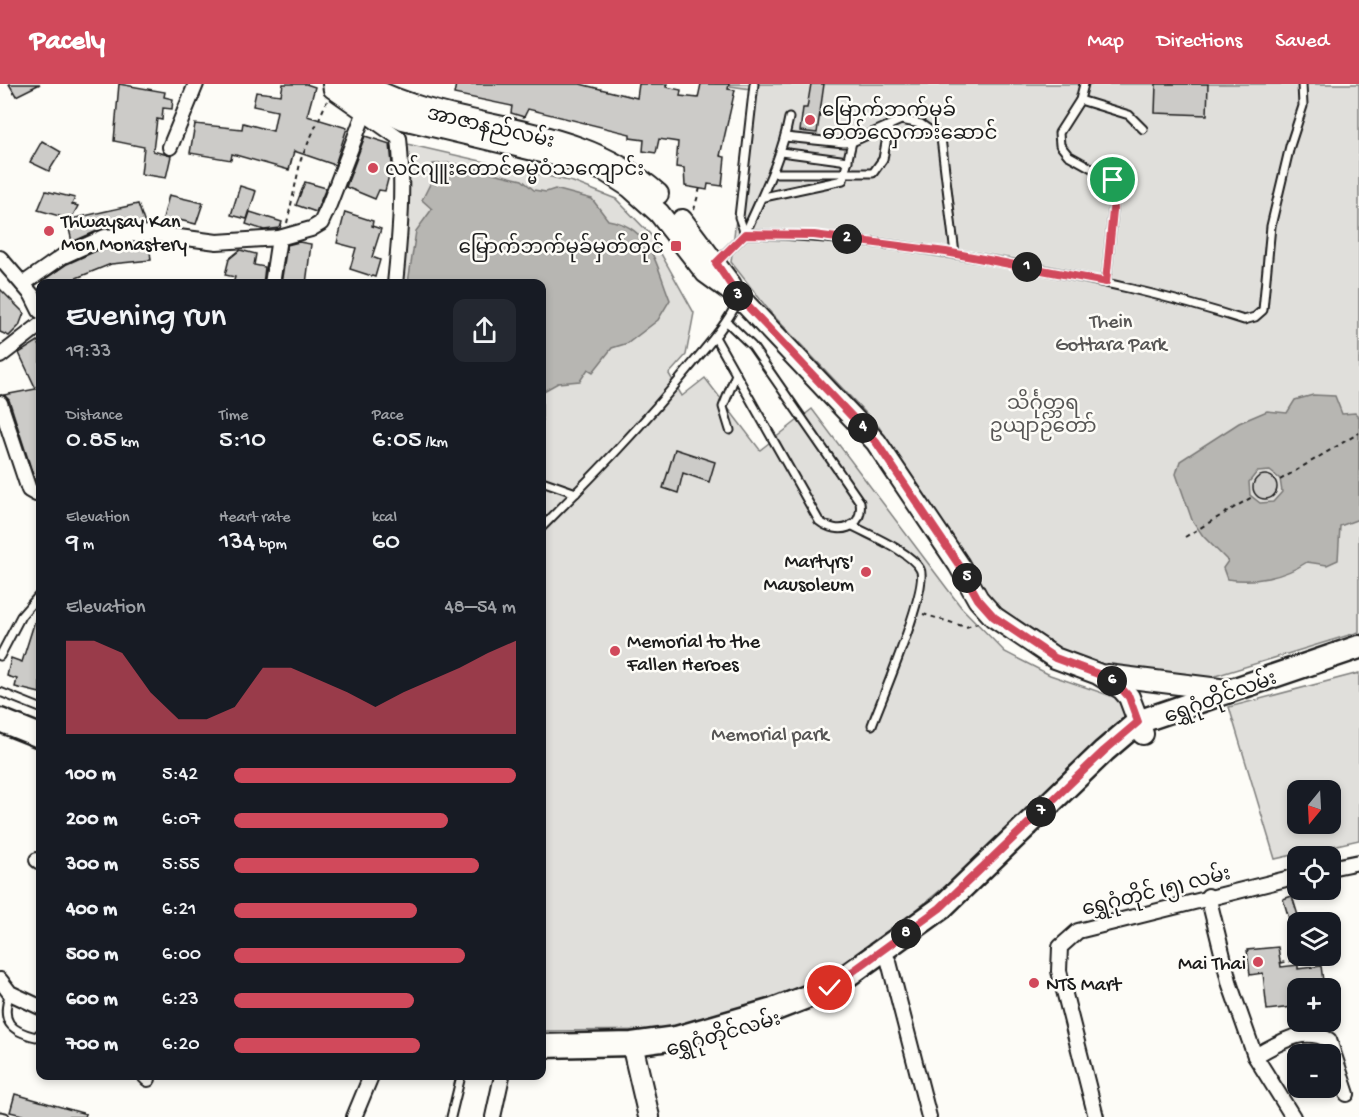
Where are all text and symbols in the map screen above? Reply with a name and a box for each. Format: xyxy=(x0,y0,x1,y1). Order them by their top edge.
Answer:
text: Pacely xyxy=(30,26,105,59)
text: Map xyxy=(1087,30,1124,55)
text: Directions xyxy=(1157,30,1242,55)
text: Saved xyxy=(1275,30,1329,55)
place label: မြောက်ဘက်မုခ် ဓာတ်လှေကားဆောင် xyxy=(822,95,997,149)
street label: အာဇာနည်လမ်း xyxy=(424,98,557,156)
marker: မြောက်ဘက်မုခ် ဓာတ်လှေကားဆောင် xyxy=(803,113,817,127)
place label: လင်ဂျူးတောင်ဓမ္မဝံသကျောင်း xyxy=(385,154,644,184)
pin xyxy=(1087,154,1138,205)
marker: လင်ဂျူးတောင်ဓမ္မဝံသကျောင်း xyxy=(366,161,380,175)
icon: arrive xyxy=(1096,163,1129,196)
place label: Thwaysay Kan Mon Monastery xyxy=(60,212,187,258)
marker: Thwaysay Kan Mon Monastery xyxy=(42,224,56,238)
pin: 2 xyxy=(832,224,862,254)
text: 2 xyxy=(843,229,851,248)
place label: မြောက်ဘက်မုခ်မှတ်တိုင် xyxy=(458,232,664,263)
marker: မြောက်ဘက်မုခ်မှတ်တိုင် xyxy=(669,239,683,253)
pin: 1 xyxy=(1012,252,1042,282)
text: 1 xyxy=(1024,257,1030,276)
pin: 3 xyxy=(723,281,753,311)
text: 3 xyxy=(734,286,742,305)
text: Evening run xyxy=(66,299,226,337)
button: share xyxy=(453,299,516,362)
park label: Thein Gottara Park xyxy=(1055,312,1169,358)
text: 19:33 xyxy=(66,341,111,364)
park label: သိင်္ဂုတ္တရ ဥယျာဉ်တော် xyxy=(989,388,1097,441)
text: Distance xyxy=(66,407,123,426)
text: Time xyxy=(219,407,248,426)
text: Pace xyxy=(372,407,403,426)
pin: 4 xyxy=(848,413,878,443)
text: 4 xyxy=(859,418,867,437)
text: 0.85 xyxy=(66,426,117,457)
text: 5:10 xyxy=(219,426,266,457)
text: 6:05 xyxy=(372,426,422,457)
text: km xyxy=(117,434,139,453)
text: /km xyxy=(422,434,448,453)
text: Elevation xyxy=(66,509,130,528)
text: Heart rate xyxy=(219,509,291,528)
text: kcal xyxy=(372,509,397,528)
text: 9 xyxy=(66,528,79,559)
text: 134 xyxy=(219,528,255,559)
text: 60 xyxy=(372,528,400,559)
text: m xyxy=(79,536,94,555)
text: bpm xyxy=(255,536,287,555)
place label: Martyrs' Mausoleum xyxy=(764,552,854,598)
pin: 5 xyxy=(952,563,982,593)
marker: Martyrs' Mausoleum xyxy=(859,565,873,579)
text: 5 xyxy=(963,568,971,587)
text: Elevation xyxy=(66,597,146,620)
text: 48–54 m xyxy=(444,597,516,620)
place label: Memorial to the Fallen Heroes xyxy=(626,632,761,678)
marker: Memorial to the Fallen Heroes xyxy=(608,644,622,658)
street label: ရွှေဂုံတိုင်လမ်း xyxy=(1160,663,1281,732)
pin: 6 xyxy=(1097,666,1127,696)
text: 6 xyxy=(1108,671,1116,690)
park label: Memorial park xyxy=(711,725,831,748)
text: 100 m xyxy=(66,764,116,787)
text: 5:42 xyxy=(162,764,198,787)
north arrow xyxy=(1287,780,1341,834)
map controls xyxy=(1287,780,1341,1098)
pin: 7 xyxy=(1026,797,1056,827)
text: 7 xyxy=(1037,802,1045,821)
text: 200 m xyxy=(66,809,117,832)
text: 6:07 xyxy=(162,809,200,832)
button: locate xyxy=(1287,846,1341,900)
text: 300 m xyxy=(66,854,118,877)
text: 5:55 xyxy=(162,854,200,877)
street label: ရွှေဂုံတိုင် (၅) လမ်း xyxy=(1079,858,1234,925)
text: 400 m xyxy=(66,899,117,922)
text: 6:21 xyxy=(162,899,196,922)
button: layers xyxy=(1287,912,1341,966)
pin: 8 xyxy=(891,919,921,949)
text: 8 xyxy=(902,924,910,943)
text: 500 m xyxy=(66,944,118,967)
text: 6:00 xyxy=(162,944,201,967)
place label: Mai Thai xyxy=(1178,954,1246,977)
marker: Mai Thai xyxy=(1251,955,1265,969)
pin xyxy=(804,962,855,1013)
icon: check xyxy=(813,971,846,1004)
place label: NTS Mart xyxy=(1046,975,1123,998)
marker: NTS Mart xyxy=(1027,976,1041,990)
button: + xyxy=(1287,978,1341,1032)
text: 600 m xyxy=(66,989,118,1012)
text: 6:23 xyxy=(162,989,199,1012)
street label: ရွှေဂုံတိုင်လမ်း xyxy=(662,1003,784,1066)
text: 700 m xyxy=(66,1034,118,1057)
text: 6:20 xyxy=(162,1034,200,1057)
button: − xyxy=(1287,1044,1341,1098)

